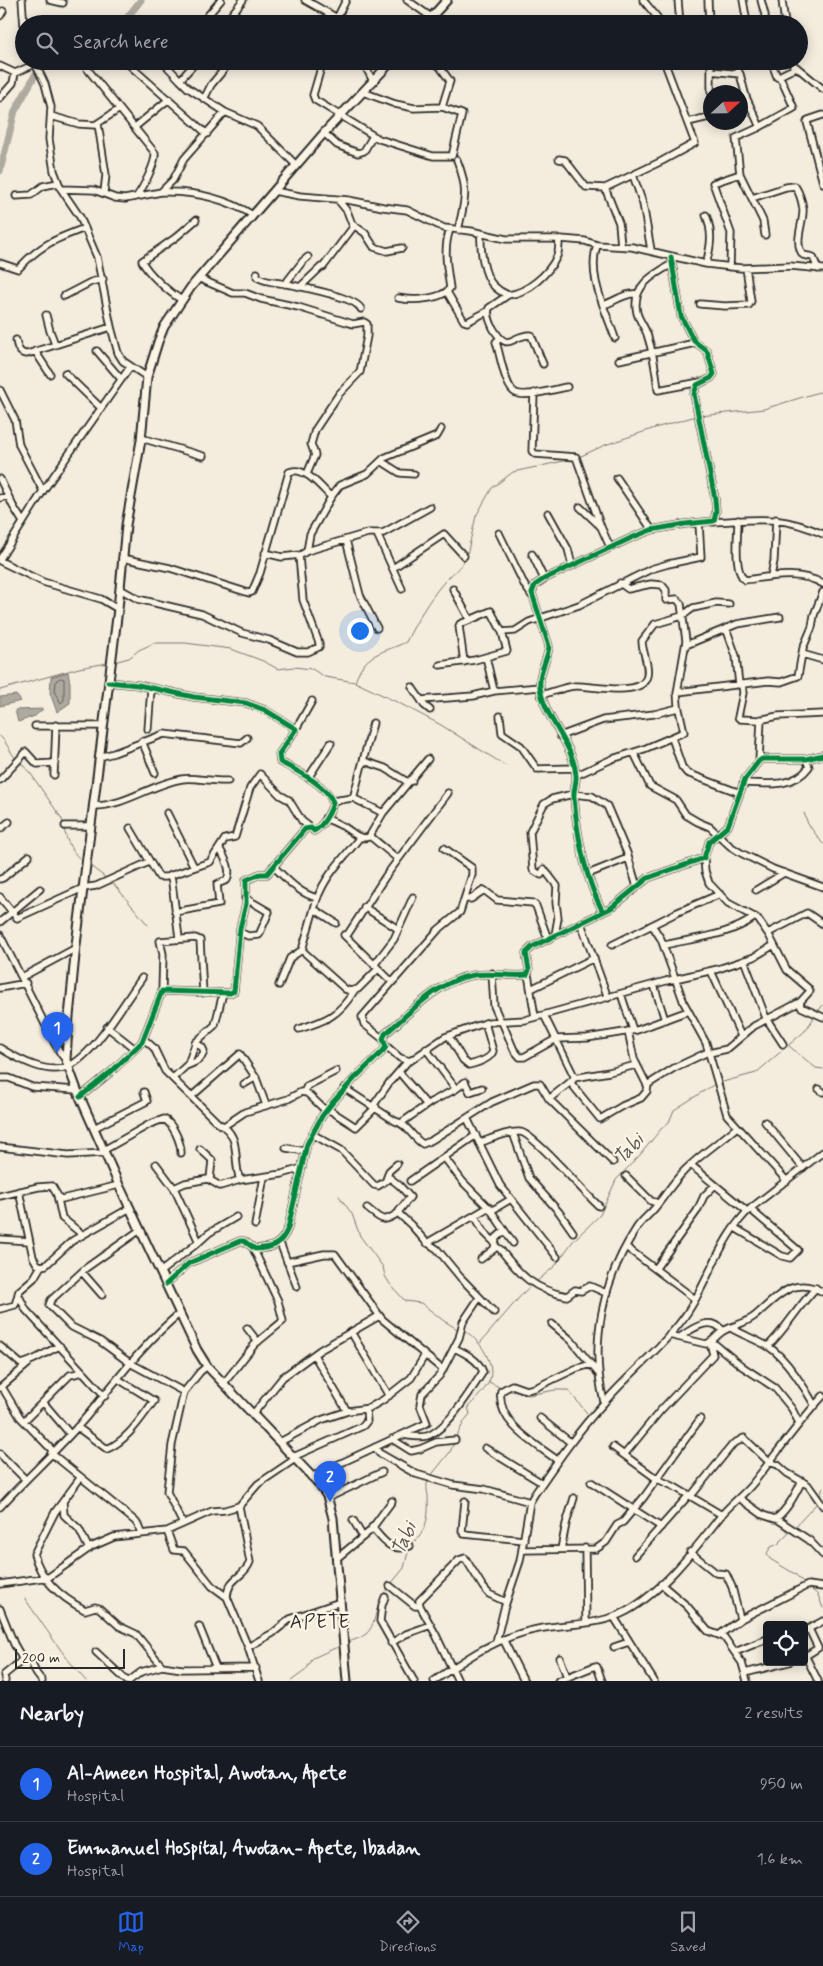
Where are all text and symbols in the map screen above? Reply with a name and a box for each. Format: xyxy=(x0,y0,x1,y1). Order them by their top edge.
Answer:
search box xyxy=(15,15,808,70)
icon: search xyxy=(33,29,61,57)
text: Search here xyxy=(73,30,169,55)
north arrow xyxy=(703,85,748,130)
your location xyxy=(347,618,373,644)
pin: 1 xyxy=(41,1012,73,1053)
water label: Tabi xyxy=(608,1127,651,1170)
pin: 2 xyxy=(314,1461,346,1502)
water label: Tabi xyxy=(386,1517,423,1559)
district label: APETE xyxy=(290,1610,350,1635)
map controls xyxy=(763,1621,808,1666)
button: locate xyxy=(763,1621,808,1666)
scale bar xyxy=(15,1646,125,1669)
text: 200 m xyxy=(22,1649,60,1667)
text: Nearby xyxy=(20,1700,84,1728)
text: 2 results xyxy=(745,1703,803,1724)
text: Al-Ameen Hospital, Awotan, Apete xyxy=(67,1761,347,1786)
text: 1 xyxy=(32,1774,40,1795)
text: 950 m xyxy=(760,1774,803,1795)
text: Hospital xyxy=(67,1786,124,1807)
text: Emmanuel Hospital, Awotan- Apete, Ibadan xyxy=(67,1836,420,1861)
text: 2 xyxy=(32,1849,40,1870)
text: 1.6 km xyxy=(757,1849,803,1870)
text: Hospital xyxy=(67,1861,124,1882)
tab: Map xyxy=(117,1908,145,1956)
tab: Directions xyxy=(379,1908,437,1956)
tab: Saved xyxy=(671,1908,706,1956)

